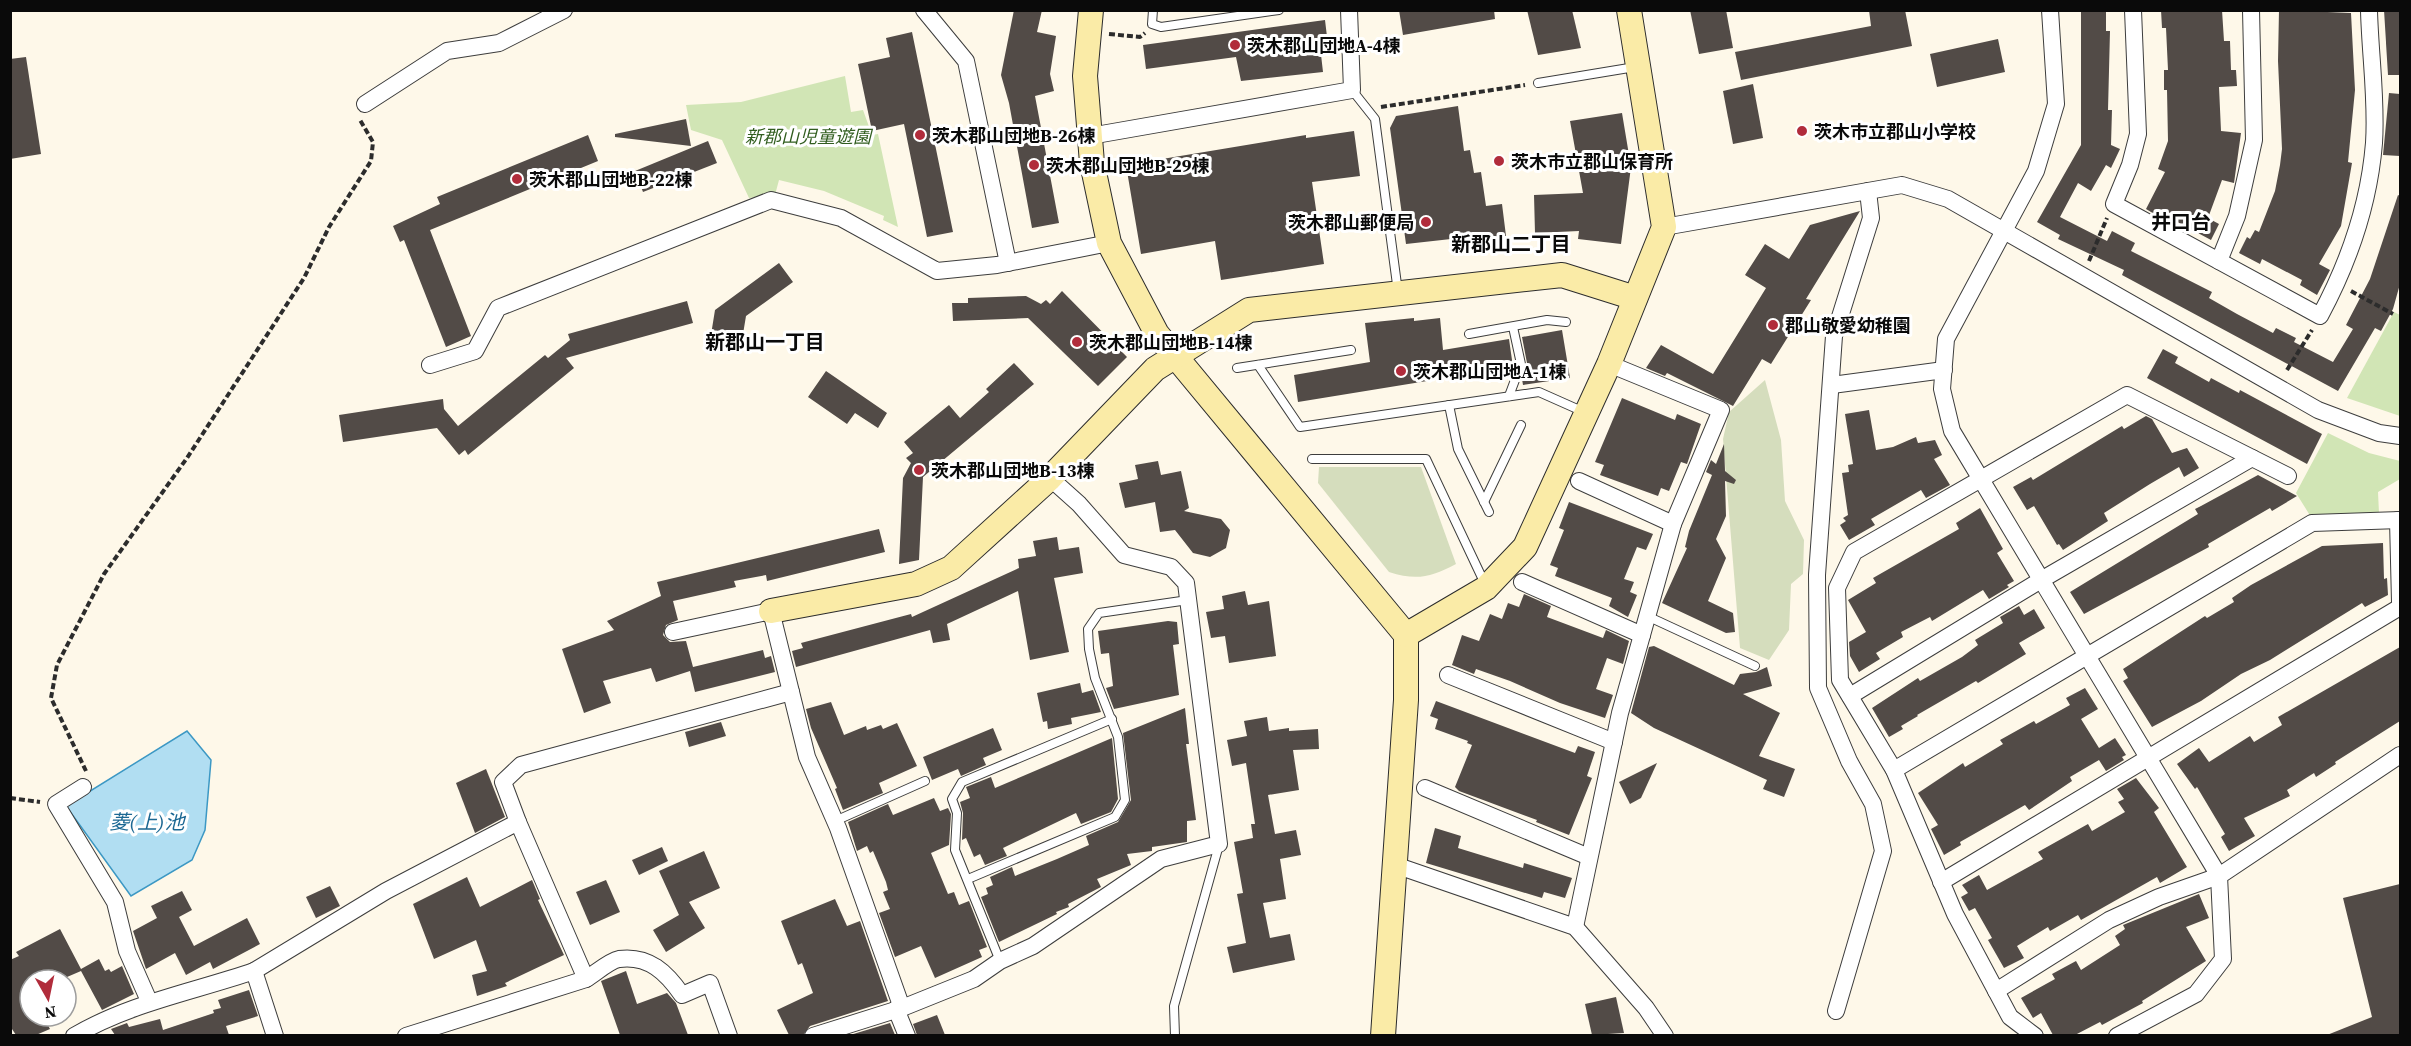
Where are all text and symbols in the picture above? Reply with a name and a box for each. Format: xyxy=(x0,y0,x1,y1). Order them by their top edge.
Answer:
place label: 茨木郡山団地A-4棟 xyxy=(1247,33,1401,58)
marker: 茨木郡山団地A-4棟 xyxy=(1228,38,1242,52)
place label: 茨木市立郡山小学校 xyxy=(1814,119,1976,144)
place label: 茨木郡山団地B-26棟 xyxy=(932,123,1096,148)
park label: 新郡山児童遊園 xyxy=(745,124,874,149)
marker: 茨木市立郡山小学校 xyxy=(1795,124,1809,138)
marker: 茨木郡山団地B-26棟 xyxy=(913,128,927,142)
place label: 茨木市立郡山保育所 xyxy=(1511,149,1673,174)
place label: 茨木郡山団地B-29棟 xyxy=(1046,153,1210,178)
marker: 茨木市立郡山保育所 xyxy=(1492,154,1506,168)
marker: 茨木郡山団地B-29棟 xyxy=(1027,158,1041,172)
place label: 茨木郡山団地B-22棟 xyxy=(529,167,693,192)
marker: 茨木郡山団地B-22棟 xyxy=(510,172,524,186)
district label: 井口台 xyxy=(2151,208,2211,236)
place label: 茨木郡山郵便局 xyxy=(1288,210,1414,235)
marker: 茨木郡山郵便局 xyxy=(1419,215,1433,229)
district label: 新郡山二丁目 xyxy=(1451,230,1571,258)
place label: 郡山敬愛幼稚園 xyxy=(1785,313,1911,338)
marker: 郡山敬愛幼稚園 xyxy=(1766,318,1780,332)
district label: 新郡山一丁目 xyxy=(705,328,825,356)
place label: 茨木郡山団地B-14棟 xyxy=(1089,330,1253,355)
marker: 茨木郡山団地B-14棟 xyxy=(1070,335,1084,349)
place label: 茨木郡山団地A-1棟 xyxy=(1413,359,1567,384)
marker: 茨木郡山団地A-1棟 xyxy=(1394,364,1408,378)
place label: 茨木郡山団地B-13棟 xyxy=(931,458,1095,483)
marker: 茨木郡山団地B-13棟 xyxy=(912,463,926,477)
water label: 菱(上)池 xyxy=(110,808,186,836)
north arrow xyxy=(18,968,78,1028)
text: N xyxy=(43,1001,58,1025)

